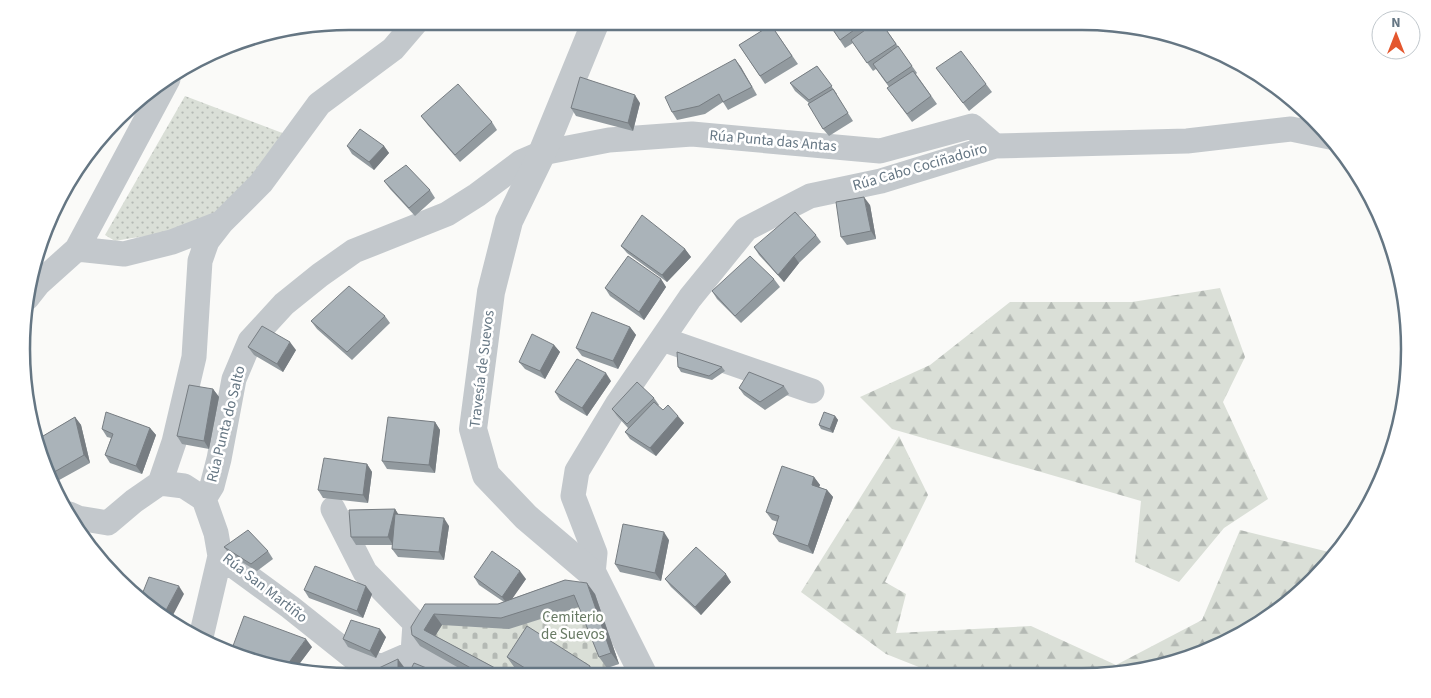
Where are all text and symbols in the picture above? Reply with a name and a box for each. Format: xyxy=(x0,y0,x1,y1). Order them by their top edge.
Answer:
north arrow xyxy=(1371,10,1421,60)
text: N xyxy=(1391,13,1401,33)
street label: Rúa Punta das Antas xyxy=(709,125,837,157)
street label: Rúa Cabo Cociñadoiro xyxy=(850,138,990,196)
street label: Travesía de Suevos xyxy=(464,309,500,429)
street label: Rúa Punta do Salto xyxy=(201,364,251,484)
street label: Rúa San Martiño xyxy=(218,548,312,628)
park label: Cemiterio de Suevos xyxy=(541,607,605,645)

